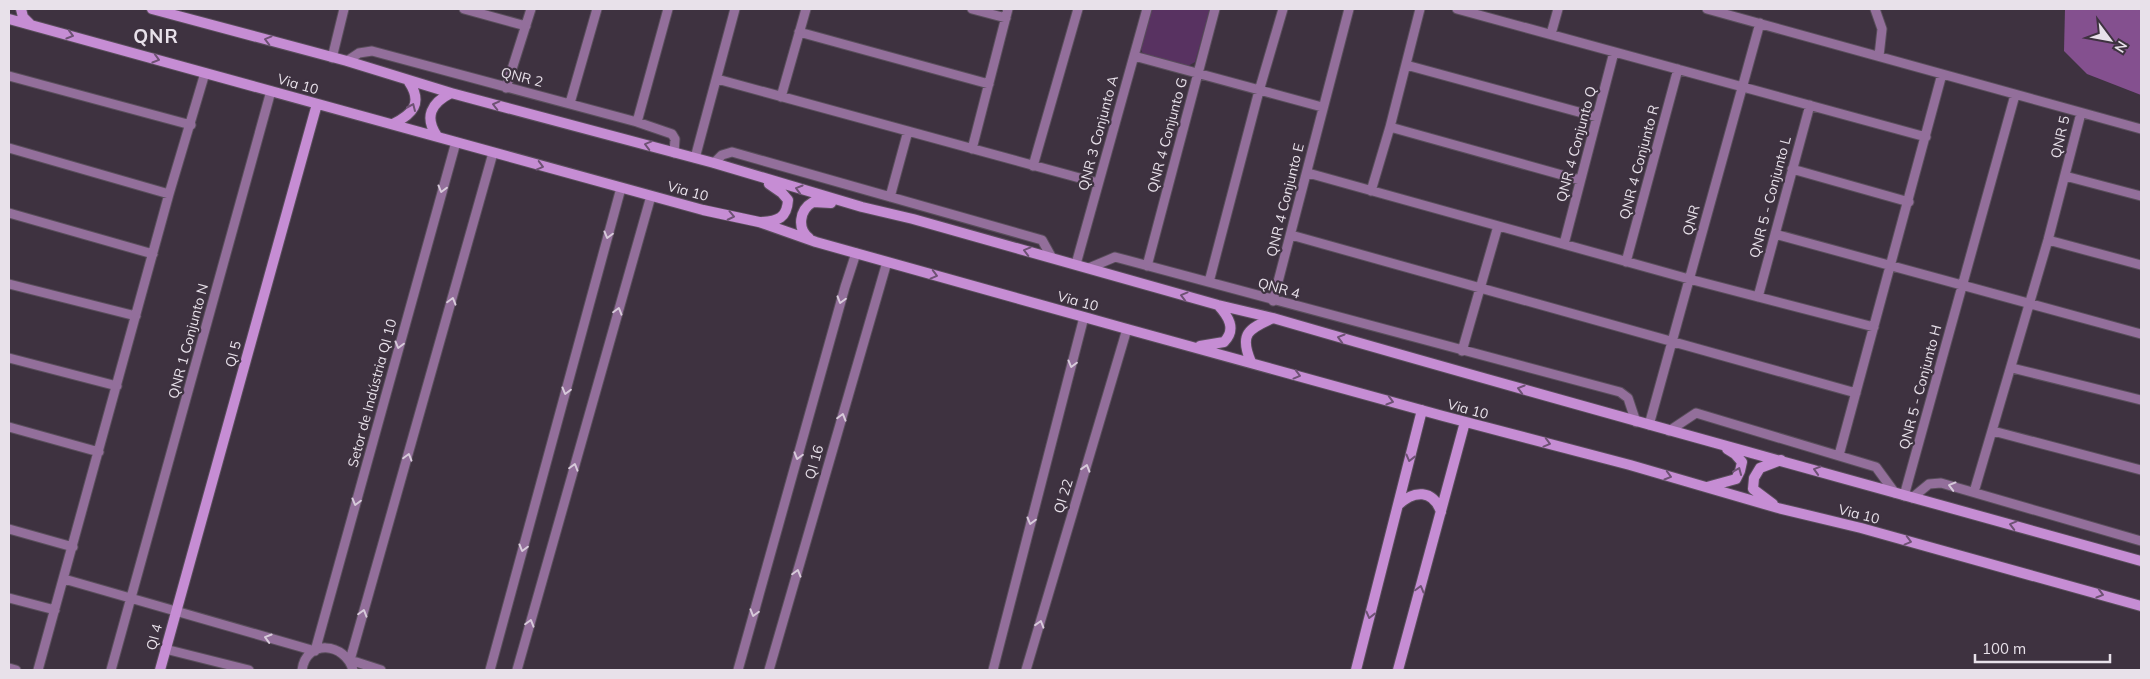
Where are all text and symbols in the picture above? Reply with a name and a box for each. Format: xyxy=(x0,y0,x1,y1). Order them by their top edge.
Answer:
north arrow xyxy=(2085,15,2135,65)
district label: QNR xyxy=(133,24,179,48)
one-way arrow xyxy=(65,30,73,40)
one-way arrow xyxy=(264,35,273,46)
text: N xyxy=(2111,38,2131,56)
one-way arrow xyxy=(151,54,159,64)
street label: QNR 2 xyxy=(499,63,545,91)
street label: Via 10 xyxy=(275,70,321,98)
street label: QNR 3 Conjunto A xyxy=(1074,73,1122,192)
street label: QNR 4 Conjunto G xyxy=(1143,76,1191,194)
street label: QNR 4 Conjunto Q xyxy=(1552,84,1600,204)
one-way arrow xyxy=(492,100,500,111)
one-way arrow xyxy=(406,103,416,111)
street label: QNR 4 Conjunto R xyxy=(1615,103,1663,221)
street label: QNR 5 xyxy=(2046,114,2074,160)
street label: QNR 5 - Conjunto L xyxy=(1745,134,1795,260)
one-way arrow xyxy=(644,141,652,151)
street label: QNR 4 Conjunto E xyxy=(1262,141,1308,259)
one-way arrow xyxy=(536,160,544,170)
street label: Via 10 xyxy=(665,177,711,205)
one-way arrow xyxy=(437,184,448,193)
one-way arrow xyxy=(795,185,803,195)
street label: QNR xyxy=(1678,202,1704,237)
one-way arrow xyxy=(726,210,735,221)
one-way arrow xyxy=(604,230,614,238)
one-way arrow xyxy=(1024,246,1032,256)
one-way arrow xyxy=(929,269,938,280)
street label: QNR 4 xyxy=(1256,273,1303,303)
street label: QNR 1 Conjunto N xyxy=(164,281,212,401)
street label: Via 10 xyxy=(1055,287,1101,315)
one-way arrow xyxy=(1181,291,1189,301)
one-way arrow xyxy=(837,295,847,304)
one-way arrow xyxy=(446,297,456,305)
one-way arrow xyxy=(613,307,623,315)
street label: Setor de Indústria QI 10 xyxy=(344,317,400,469)
street label: QNR 5 - Conjunto H xyxy=(1895,323,1945,451)
one-way arrow xyxy=(1337,333,1345,344)
street label: QI 5 xyxy=(221,339,245,369)
one-way arrow xyxy=(394,341,405,350)
one-way arrow xyxy=(1067,360,1078,369)
one-way arrow xyxy=(1293,369,1301,379)
one-way arrow xyxy=(1518,385,1526,395)
one-way arrow xyxy=(561,387,571,395)
one-way arrow xyxy=(1385,395,1394,406)
street label: Via 10 xyxy=(1445,395,1491,423)
one-way arrow xyxy=(836,413,846,421)
one-way arrow xyxy=(1542,438,1550,448)
street label: QI 16 xyxy=(801,443,827,481)
one-way arrow xyxy=(793,452,803,460)
one-way arrow xyxy=(402,453,412,462)
one-way arrow xyxy=(1405,453,1416,462)
one-way arrow xyxy=(568,463,579,471)
one-way arrow xyxy=(1081,464,1091,472)
one-way arrow xyxy=(1814,466,1822,476)
one-way arrow xyxy=(1732,467,1743,476)
one-way arrow xyxy=(1664,471,1672,481)
street label: QI 22 xyxy=(1049,477,1077,515)
one-way arrow xyxy=(1947,481,1956,492)
one-way arrow xyxy=(351,497,361,505)
street label: Via 10 xyxy=(1836,500,1882,528)
one-way arrow xyxy=(1027,517,1037,525)
one-way arrow xyxy=(2009,521,2017,531)
one-way arrow xyxy=(1903,535,1911,545)
one-way arrow xyxy=(518,544,529,553)
one-way arrow xyxy=(792,569,802,577)
one-way arrow xyxy=(1414,585,1425,594)
one-way arrow xyxy=(2095,589,2103,599)
one-way arrow xyxy=(749,609,760,617)
one-way arrow xyxy=(358,610,368,618)
one-way arrow xyxy=(1365,611,1376,620)
one-way arrow xyxy=(524,619,535,628)
one-way arrow xyxy=(1034,620,1044,628)
street label: QI 4 xyxy=(142,621,166,652)
scale bar xyxy=(1975,632,2110,664)
one-way arrow xyxy=(264,633,272,643)
text: 100 m xyxy=(1982,639,2026,658)

